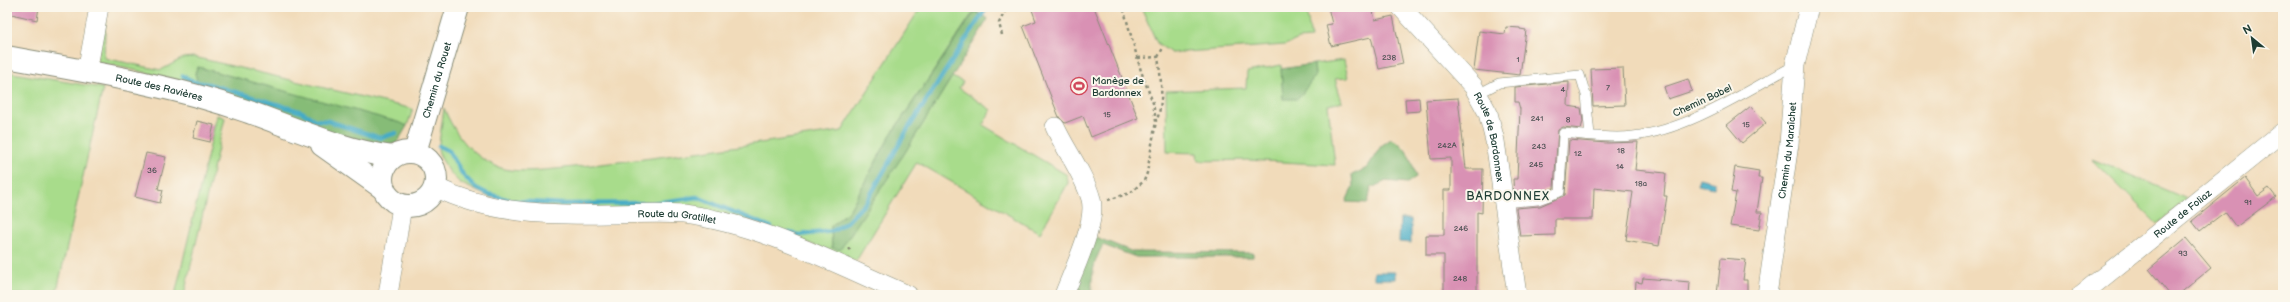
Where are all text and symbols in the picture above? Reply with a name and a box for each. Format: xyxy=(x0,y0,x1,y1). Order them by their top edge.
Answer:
north arrow xyxy=(2232,18,2272,58)
text: N xyxy=(2241,22,2254,37)
street label: Chemin du Rouet xyxy=(420,41,454,120)
house number: 238 xyxy=(1382,53,1396,62)
house number: 1 xyxy=(1516,55,1520,64)
street label: Route des Ravières xyxy=(114,72,204,104)
place label: Manège de Bardonnex xyxy=(1092,75,1144,99)
sports icon: Manège de Bardonnex xyxy=(1069,76,1089,96)
street label: Chemin Babel xyxy=(1671,82,1734,120)
house number: 7 xyxy=(1606,83,1610,92)
house number: 4 xyxy=(1561,85,1566,94)
street label: Route de Bardonnex xyxy=(1471,90,1506,183)
street label: Chemin du Maraîchet xyxy=(1776,102,1799,200)
house number: 15 xyxy=(1103,110,1111,119)
house number: 241 xyxy=(1531,114,1543,123)
house number: 8 xyxy=(1566,115,1571,124)
house number: 15 xyxy=(1742,120,1750,129)
house number: 242A xyxy=(1437,141,1457,150)
house number: 243 xyxy=(1532,142,1546,151)
house number: 18 xyxy=(1617,146,1625,155)
house number: 12 xyxy=(1574,149,1582,158)
house number: 245 xyxy=(1529,160,1543,169)
house number: 14 xyxy=(1616,162,1624,171)
house number: 36 xyxy=(147,166,157,175)
house number: 18a xyxy=(1635,179,1648,188)
street label: Route de Foliaz xyxy=(2152,187,2214,241)
district label: BARDONNEX xyxy=(1466,189,1550,204)
house number: 91 xyxy=(2244,198,2252,207)
street label: Route du Gratillet xyxy=(637,208,717,227)
house number: 246 xyxy=(1454,224,1468,233)
house number: 93 xyxy=(2178,249,2188,258)
house number: 248 xyxy=(1453,274,1467,283)

